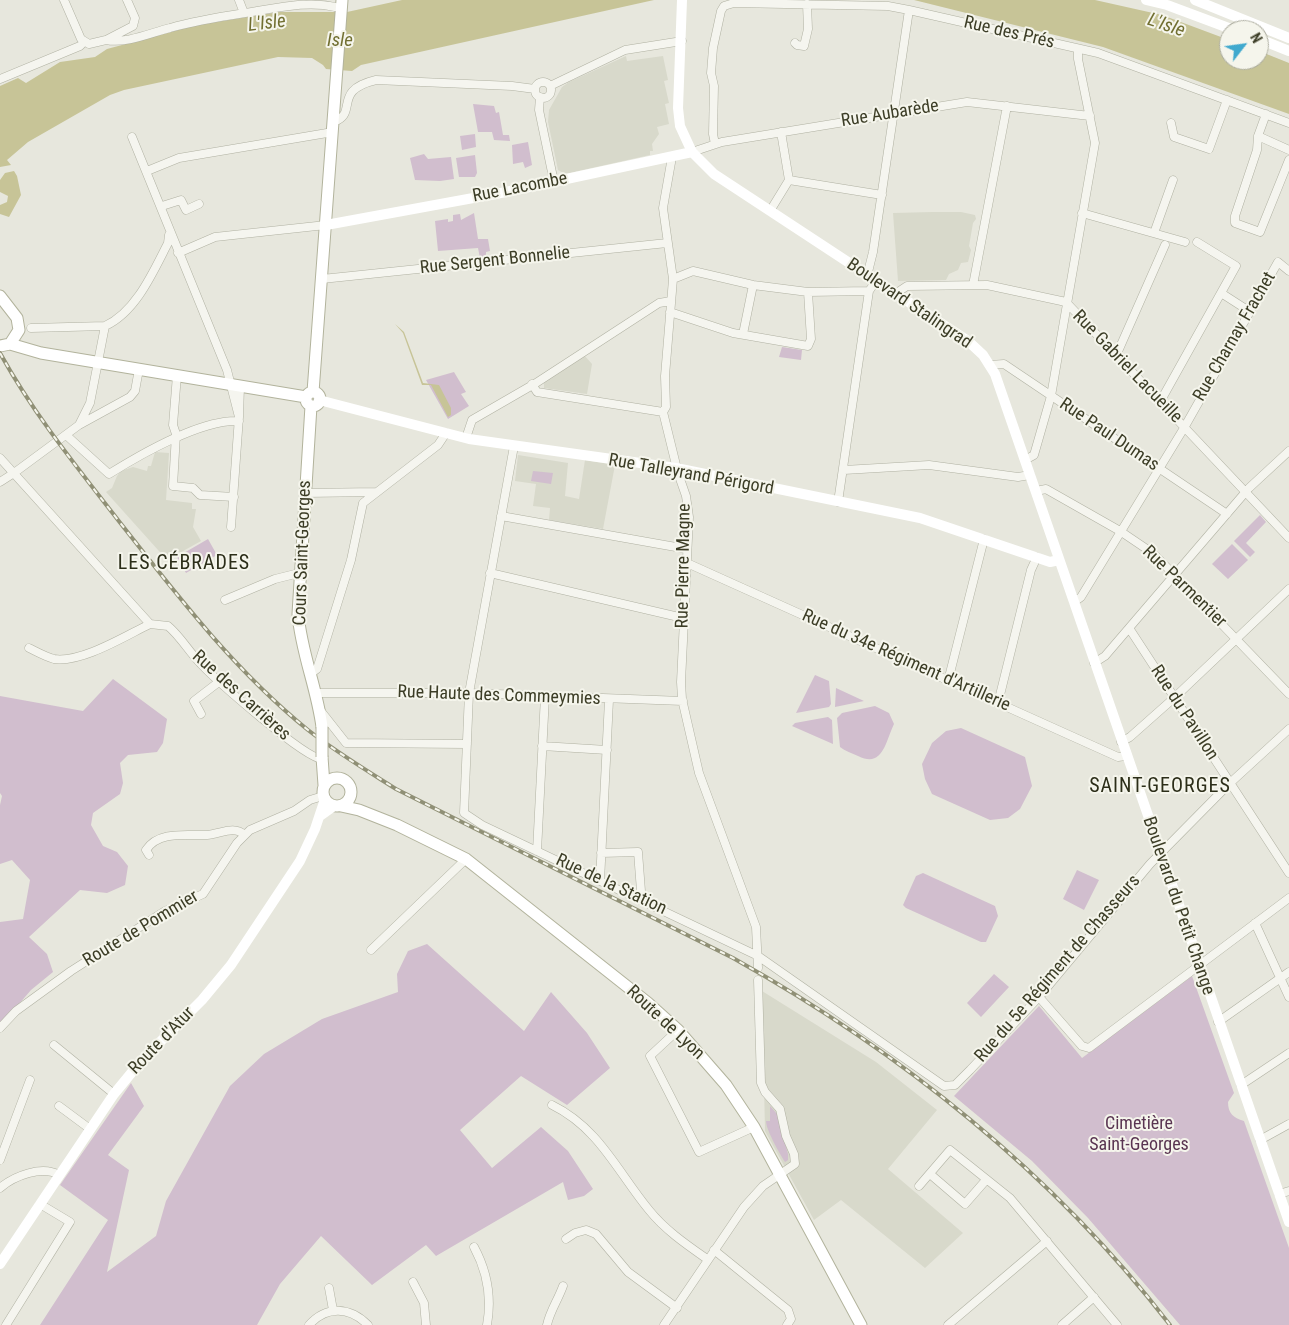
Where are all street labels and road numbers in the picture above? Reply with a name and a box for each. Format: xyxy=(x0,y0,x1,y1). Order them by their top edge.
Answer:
street label: Rue des Prés xyxy=(962,12,1056,54)
street label: Rue Aubarède xyxy=(840,96,940,132)
street label: Rue Lacombe xyxy=(471,168,569,208)
street label: Rue Sergent Bonnelie xyxy=(419,242,571,280)
street label: Boulevard Stalingrad xyxy=(842,254,976,354)
street label: Rue Charnay Frachet xyxy=(1189,269,1281,405)
street label: Rue Gabriel Lacueille xyxy=(1068,306,1186,428)
street label: Rue Paul Dumas xyxy=(1055,394,1163,476)
street label: Rue Talleyrand Périgord xyxy=(607,450,775,500)
street label: Cours Saint-Georges xyxy=(290,480,316,626)
street label: Rue Pierre Magne xyxy=(672,503,696,629)
street label: Rue Parmentier xyxy=(1137,541,1231,633)
street label: Rue du 34e Régiment d'Artillerie xyxy=(799,605,1013,717)
street label: Rue des Carrières xyxy=(187,646,295,746)
street label: Rue du Pavillon xyxy=(1145,661,1223,765)
street label: Rue Haute des Commeymies xyxy=(397,682,601,710)
street label: Boulevard du Petit Change xyxy=(1137,814,1219,998)
street label: Rue de la Station xyxy=(552,850,670,920)
street label: Rue du 5e Régiment de Chasseurs xyxy=(971,871,1145,1067)
street label: Route de Pommier xyxy=(79,886,203,972)
street label: Route de Lyon xyxy=(621,981,709,1065)
street label: Route d'Atur xyxy=(124,1003,200,1079)

